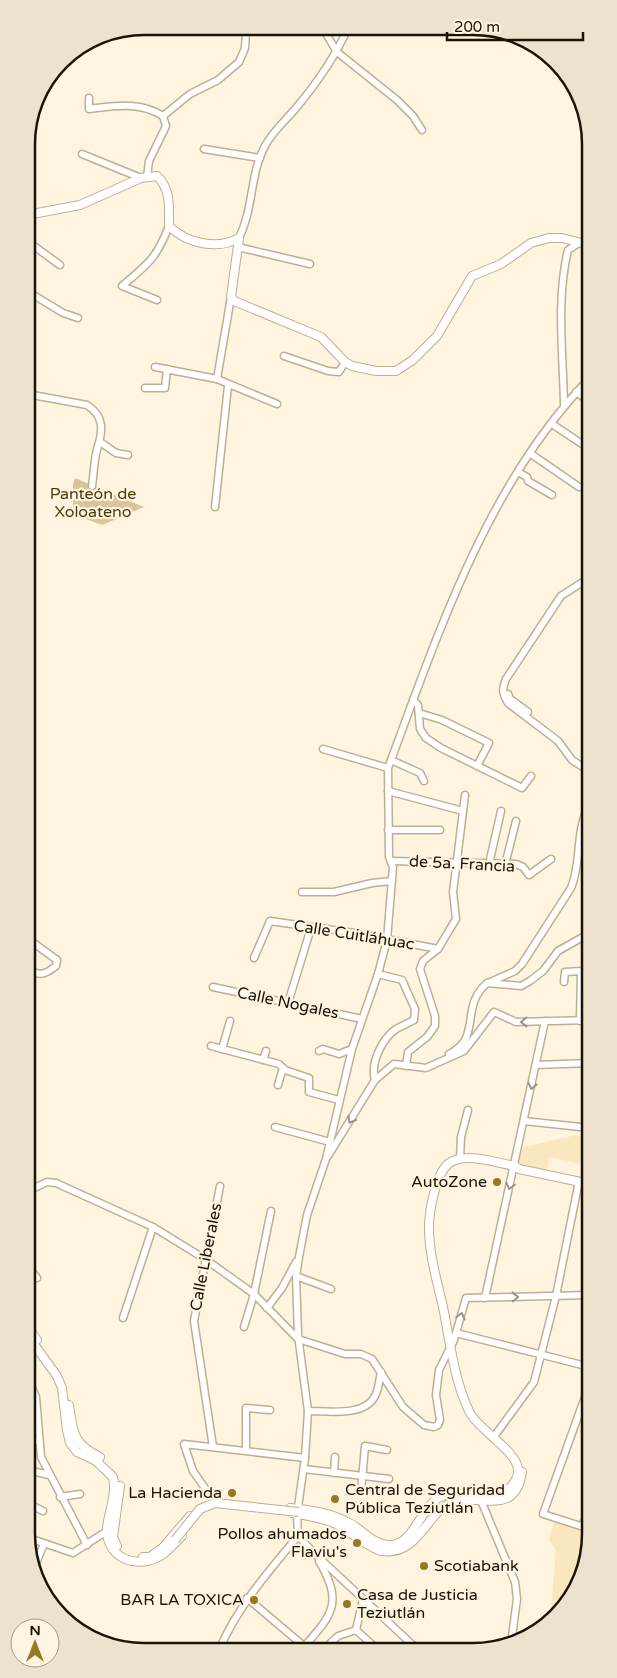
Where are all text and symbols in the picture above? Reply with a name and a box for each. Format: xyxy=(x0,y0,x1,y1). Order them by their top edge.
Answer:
scale bar xyxy=(447,10,583,42)
text: 200 m xyxy=(454,18,500,36)
park label: Panteón de Xoloateno xyxy=(50,484,136,522)
street label: de 5a. Francia xyxy=(408,851,516,877)
street label: Calle Cuitláhuac xyxy=(292,916,416,954)
street label: Calle Nogales xyxy=(235,982,341,1024)
one-way arrow xyxy=(519,1017,527,1027)
one-way arrow xyxy=(527,1081,537,1090)
one-way arrow xyxy=(347,1114,357,1123)
place label: AutoZone xyxy=(411,1172,487,1192)
marker: AutoZone xyxy=(491,1176,503,1188)
one-way arrow xyxy=(505,1181,516,1190)
street label: Calle Liberales xyxy=(186,1201,226,1313)
one-way arrow xyxy=(511,1292,519,1303)
one-way arrow xyxy=(455,1311,466,1320)
place label: Central de Seguridad Pública Teziutlán xyxy=(345,1480,505,1518)
place label: La Hacienda xyxy=(128,1483,222,1503)
marker: La Hacienda xyxy=(226,1487,238,1499)
marker: Central de Seguridad Pública Teziutlán xyxy=(329,1493,341,1505)
place label: Pollos ahumados Flaviu's xyxy=(218,1524,347,1562)
marker: Pollos ahumados Flaviu's xyxy=(351,1537,363,1549)
place label: Scotiabank xyxy=(434,1556,519,1576)
marker: Scotiabank xyxy=(418,1560,430,1572)
place label: Casa de Justicia Teziutlán xyxy=(357,1585,478,1623)
place label: BAR LA TOXICA xyxy=(120,1590,244,1610)
marker: BAR LA TOXICA xyxy=(248,1594,260,1606)
marker: Casa de Justicia Teziutlán xyxy=(341,1598,353,1610)
north arrow xyxy=(10,1618,60,1668)
text: N xyxy=(29,1622,41,1639)

